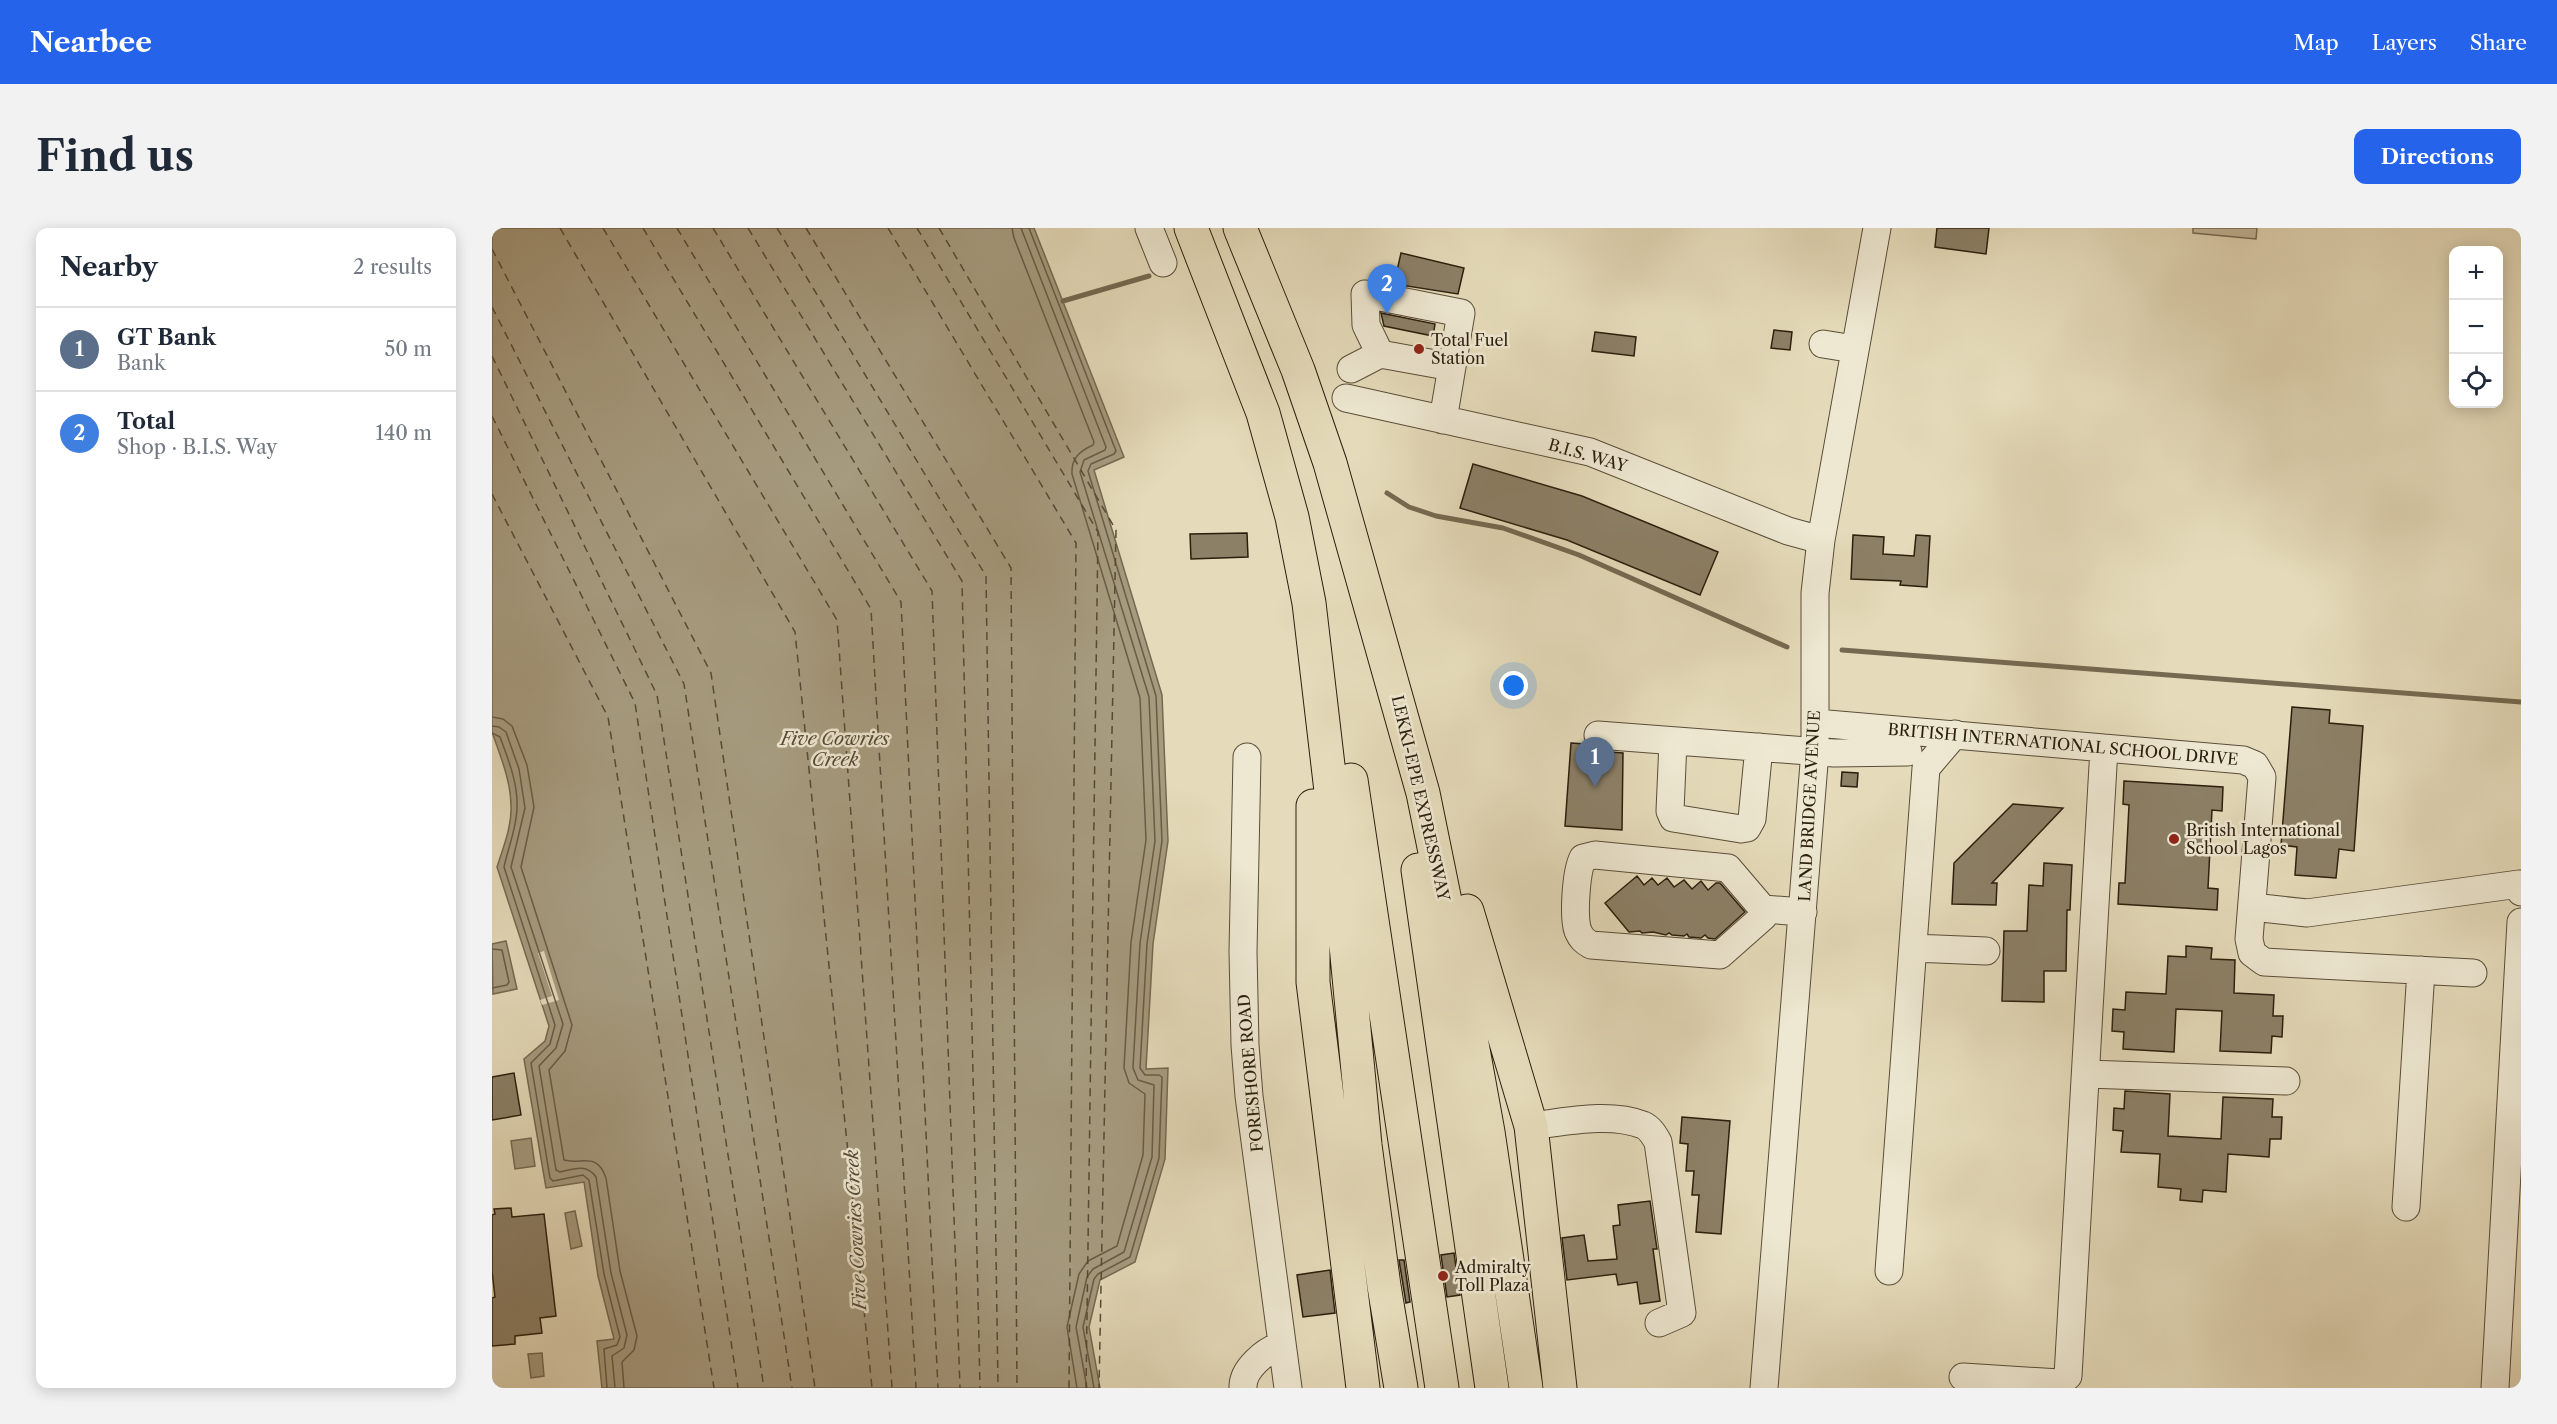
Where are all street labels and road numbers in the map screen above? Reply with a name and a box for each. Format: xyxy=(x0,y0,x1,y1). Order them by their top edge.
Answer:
street label: B.I.S. WAY xyxy=(1546,434,1630,476)
street label: LEKKI-EPE EXPRESSWAY xyxy=(1388,693,1455,903)
street label: LAND BRIDGE AVENUE xyxy=(1794,710,1824,902)
street label: BRITISH INTERNATIONAL SCHOOL DRIVE xyxy=(1887,719,2239,769)
street label: FORESHORE ROAD xyxy=(1233,993,1267,1153)

